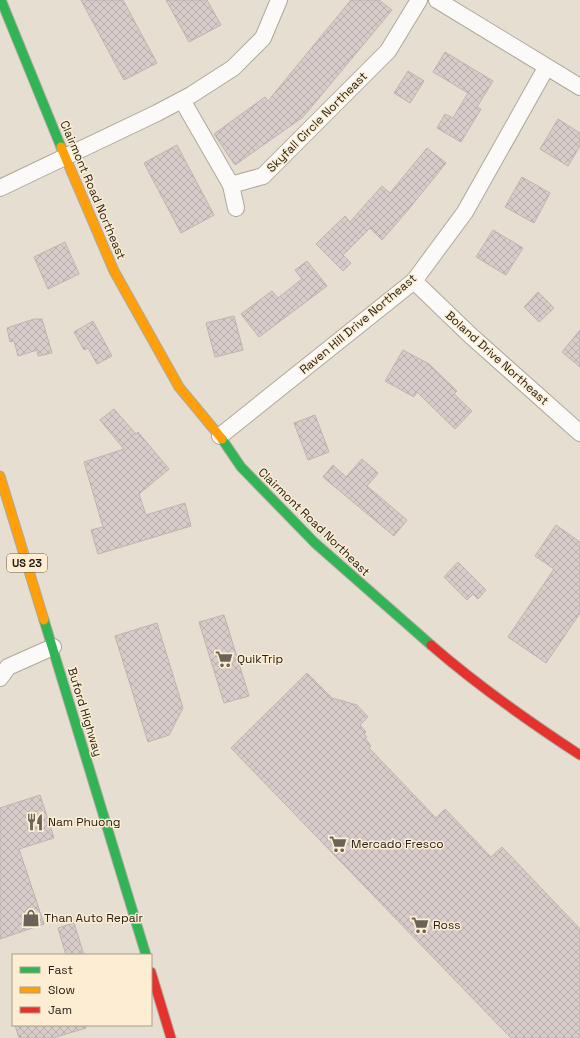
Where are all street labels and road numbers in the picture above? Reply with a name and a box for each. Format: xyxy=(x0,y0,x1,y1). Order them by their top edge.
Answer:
street label: Skyfall Circle Northeast xyxy=(263,68,371,176)
street label: Clairmont Road Northeast xyxy=(56,118,130,262)
street label: Raven Hill Drive Northeast xyxy=(296,270,420,378)
street label: Boland Drive Northeast xyxy=(442,307,552,409)
street label: Clairmont Road Northeast xyxy=(255,464,373,580)
road number: US 23 xyxy=(7,554,47,572)
street label: Buford Highway xyxy=(64,666,106,758)

